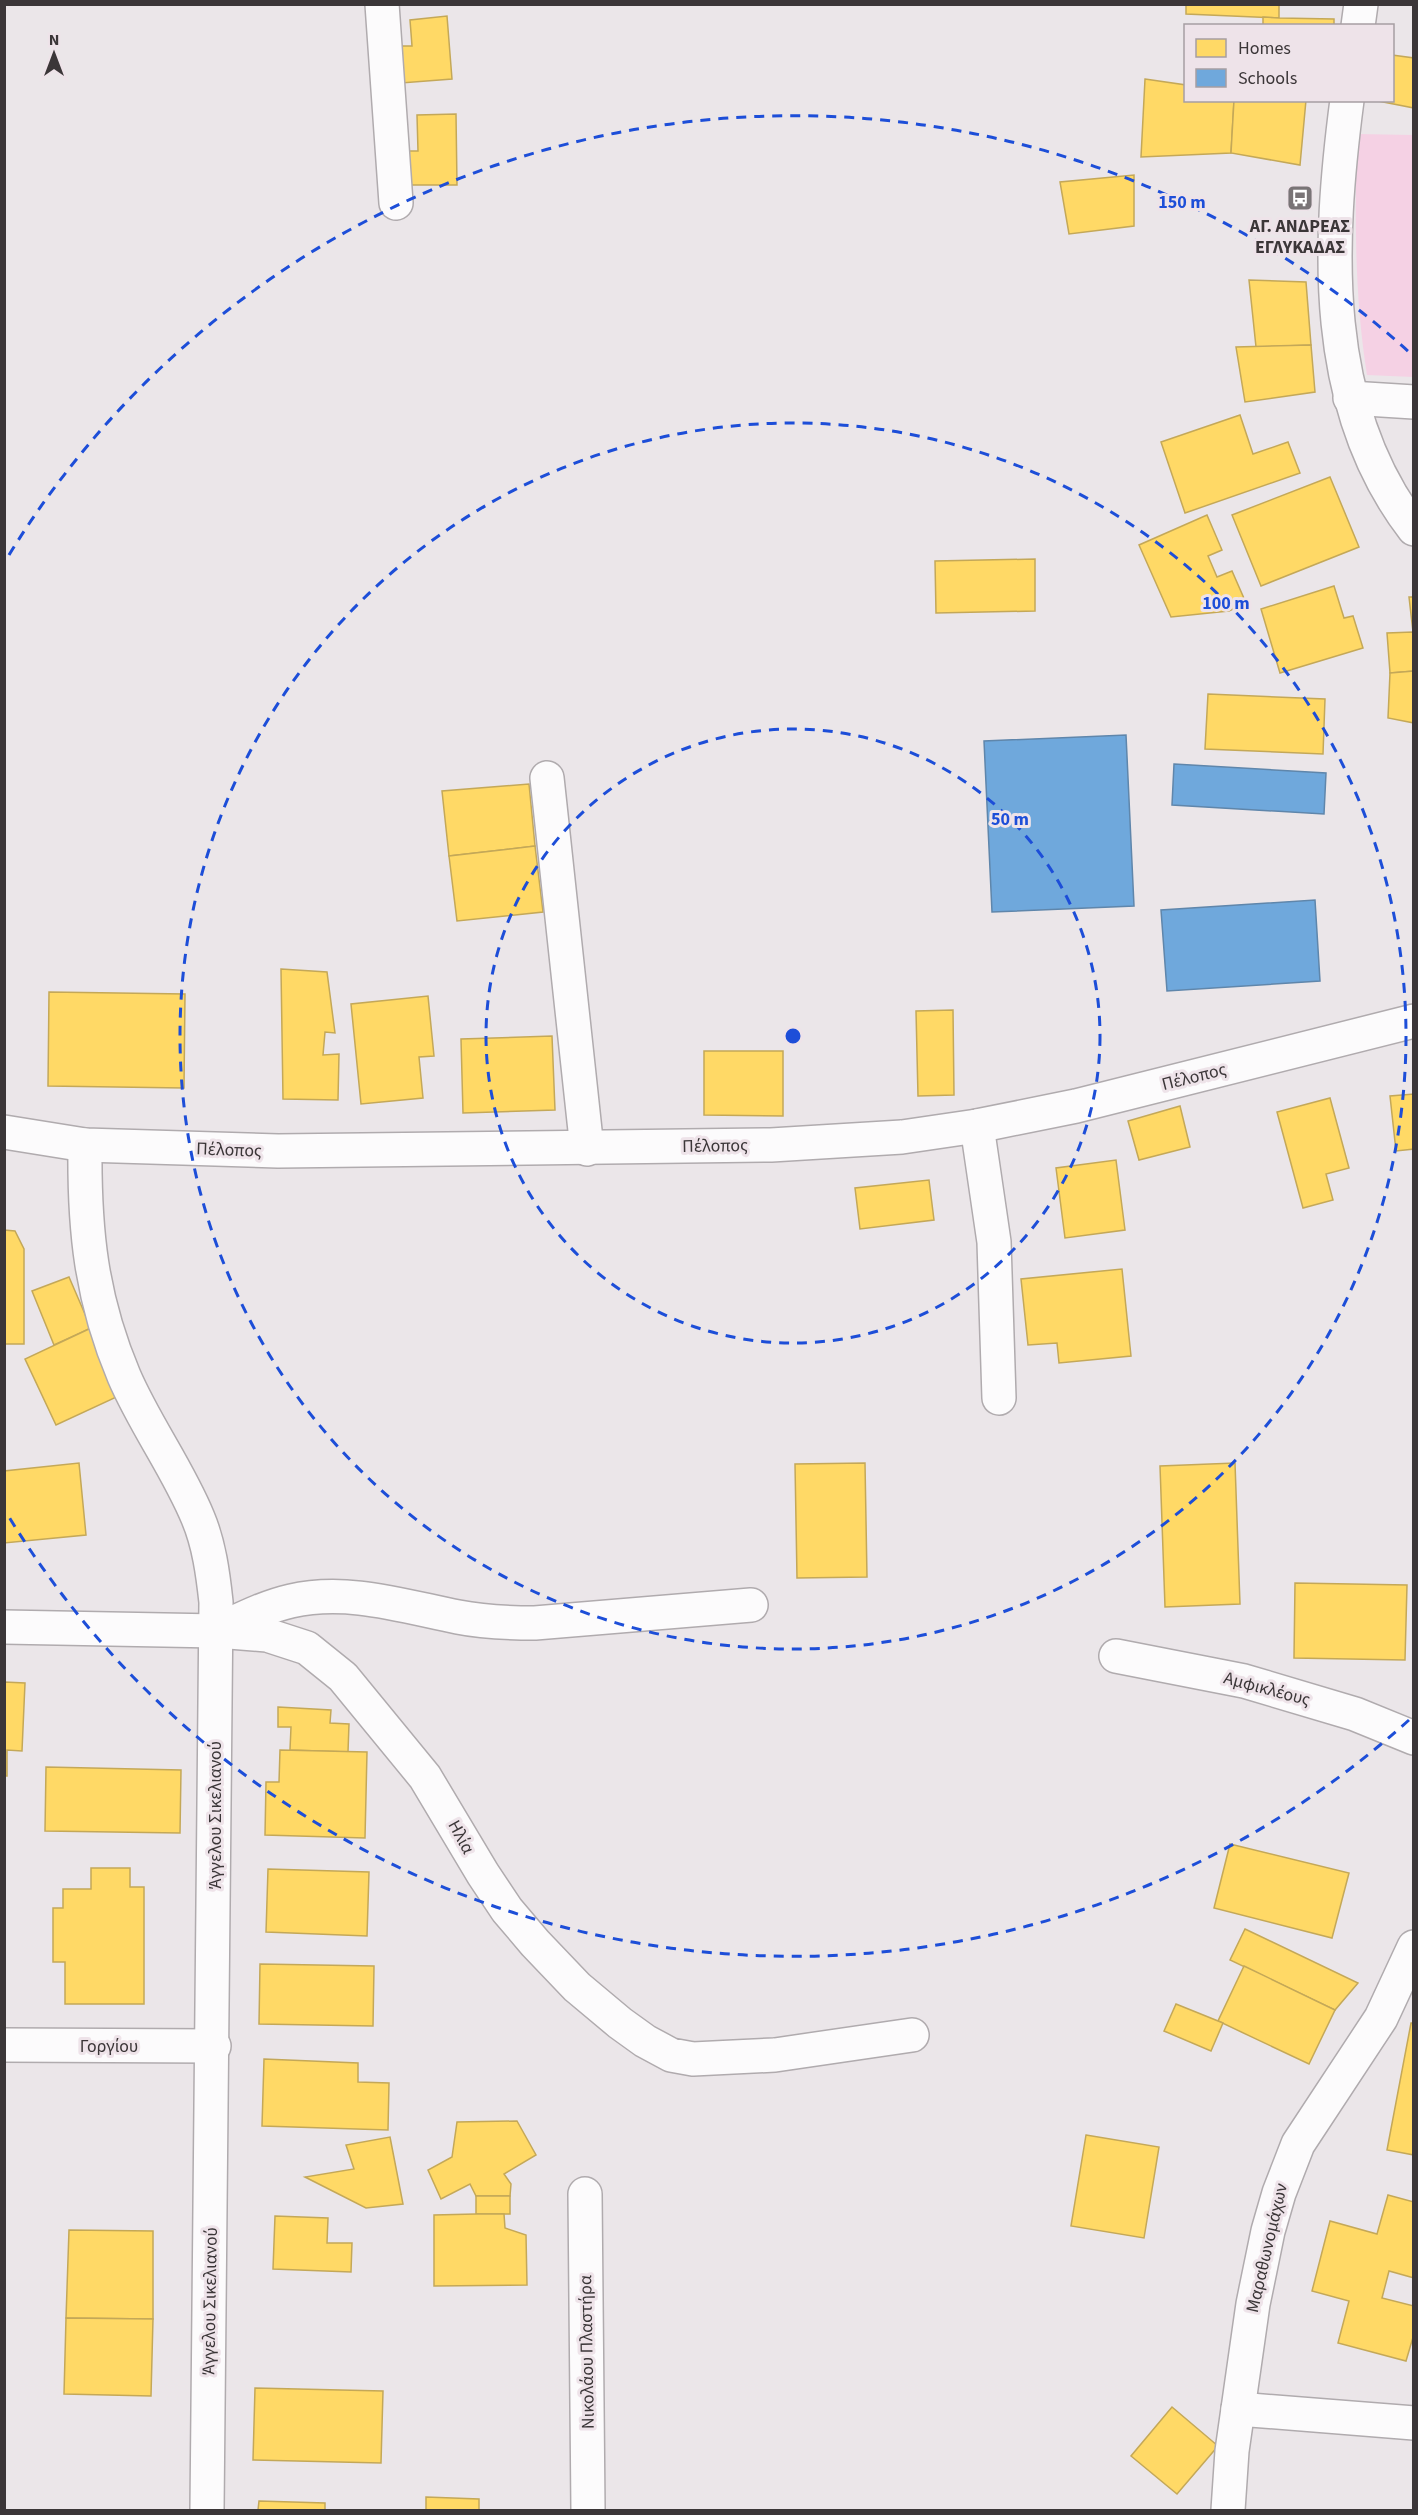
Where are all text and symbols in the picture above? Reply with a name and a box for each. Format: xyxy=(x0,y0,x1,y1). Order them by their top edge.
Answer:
north arrow xyxy=(24,24,84,84)
legend xyxy=(1184,24,1394,102)
text: N xyxy=(49,29,59,51)
text: Homes xyxy=(1238,36,1291,61)
text: Schools xyxy=(1238,66,1297,91)
bus stop icon: ΑΓ. ΑΝΔΡΕΑΣ ΕΓΛΥΚΑΔΑΣ xyxy=(1285,183,1315,213)
text: 150 m xyxy=(1158,190,1206,215)
place label: ΑΓ. ΑΝΔΡΕΑΣ ΕΓΛΥΚΑΔΑΣ xyxy=(1249,214,1350,260)
text: 100 m xyxy=(1202,591,1250,616)
text: 50 m xyxy=(991,807,1029,832)
centre of rings xyxy=(783,1026,803,1046)
street label: Πέλοπος xyxy=(1159,1057,1229,1097)
street label: Πέλοπος xyxy=(682,1133,748,1159)
street label: Πέλοπος xyxy=(196,1136,262,1164)
street label: Αμφικλέους xyxy=(1221,1665,1313,1713)
street label: Άγγελου Σικελιανού xyxy=(203,1741,228,1889)
street label: Ηλία xyxy=(442,1816,480,1858)
street label: Γοργίου xyxy=(80,2034,138,2059)
street label: Μαραθωνομάχων xyxy=(1240,2180,1294,2315)
street label: Άγγελου Σικελιανού xyxy=(196,2227,224,2375)
street label: Νικολάου Πλαστήρα xyxy=(573,2275,601,2429)

